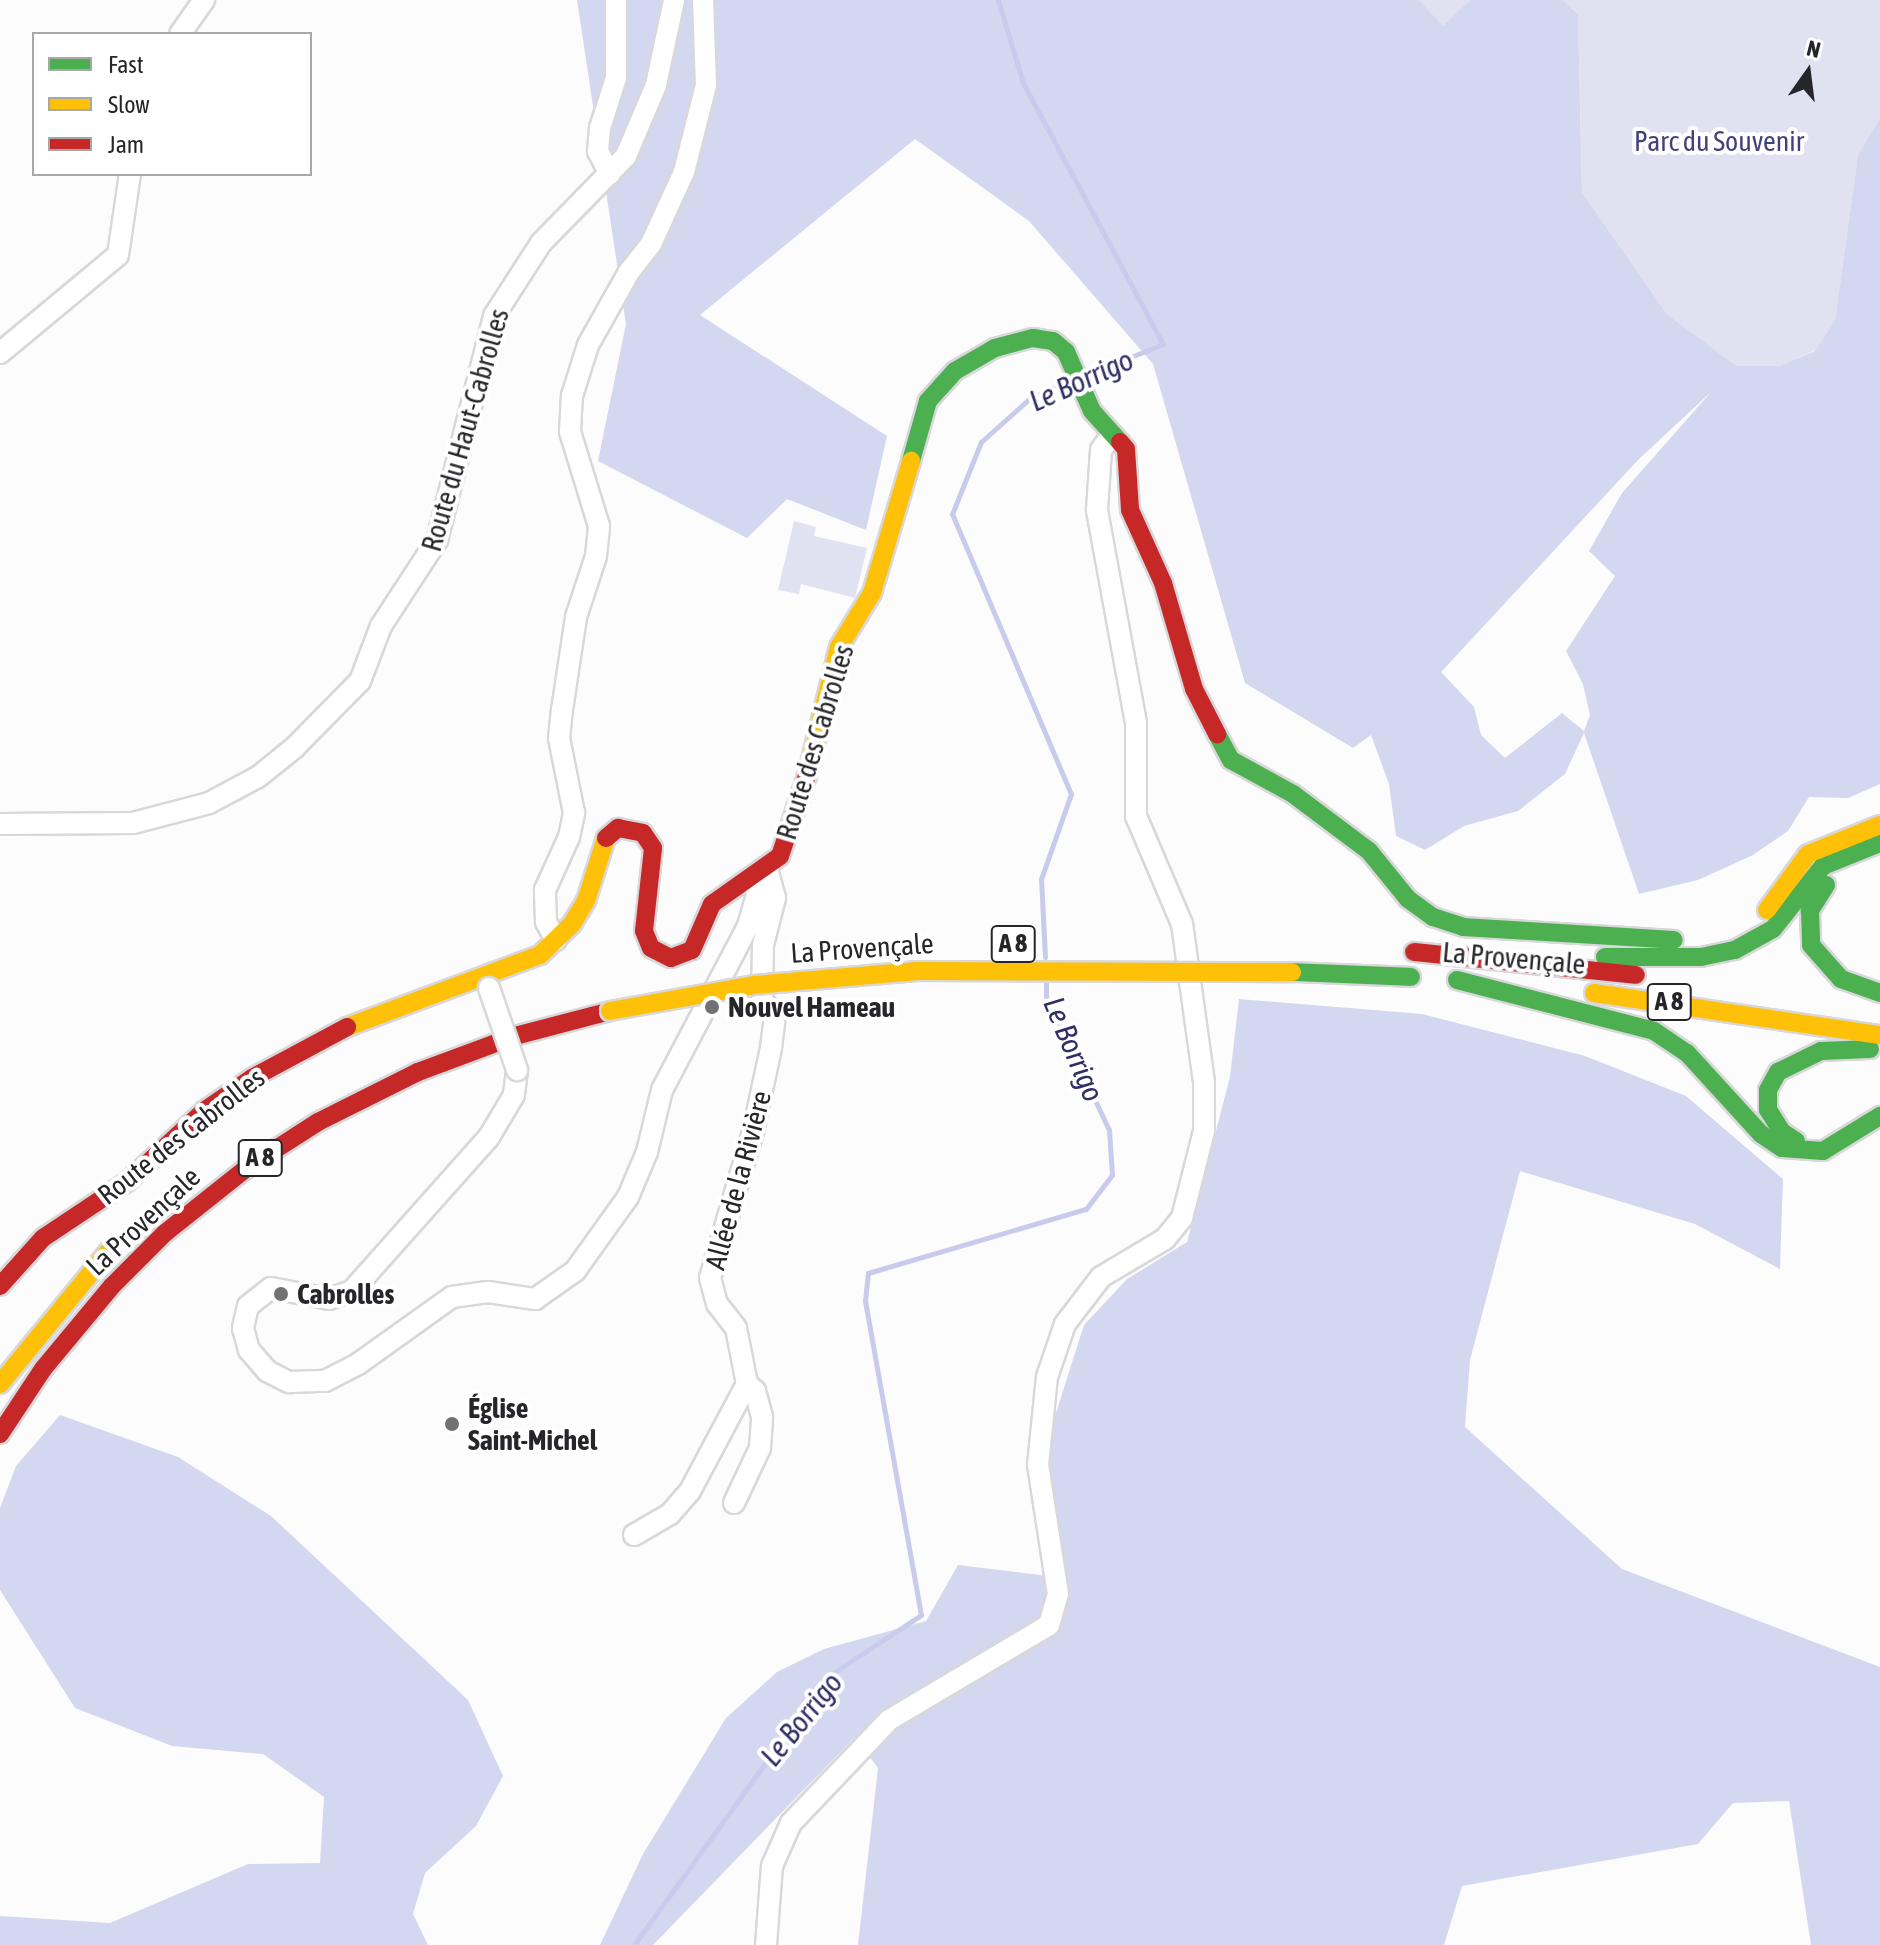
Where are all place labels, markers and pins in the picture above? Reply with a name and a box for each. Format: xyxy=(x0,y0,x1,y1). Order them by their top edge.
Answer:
place label: Nouvel Hameau xyxy=(728,990,895,1024)
marker: Nouvel Hameau xyxy=(703,998,721,1016)
place label: Cabrolles xyxy=(297,1277,394,1311)
marker: Cabrolles xyxy=(272,1285,290,1303)
place label: Église Saint-Michel xyxy=(468,1391,597,1457)
marker: Église Saint-Michel xyxy=(443,1415,461,1433)

